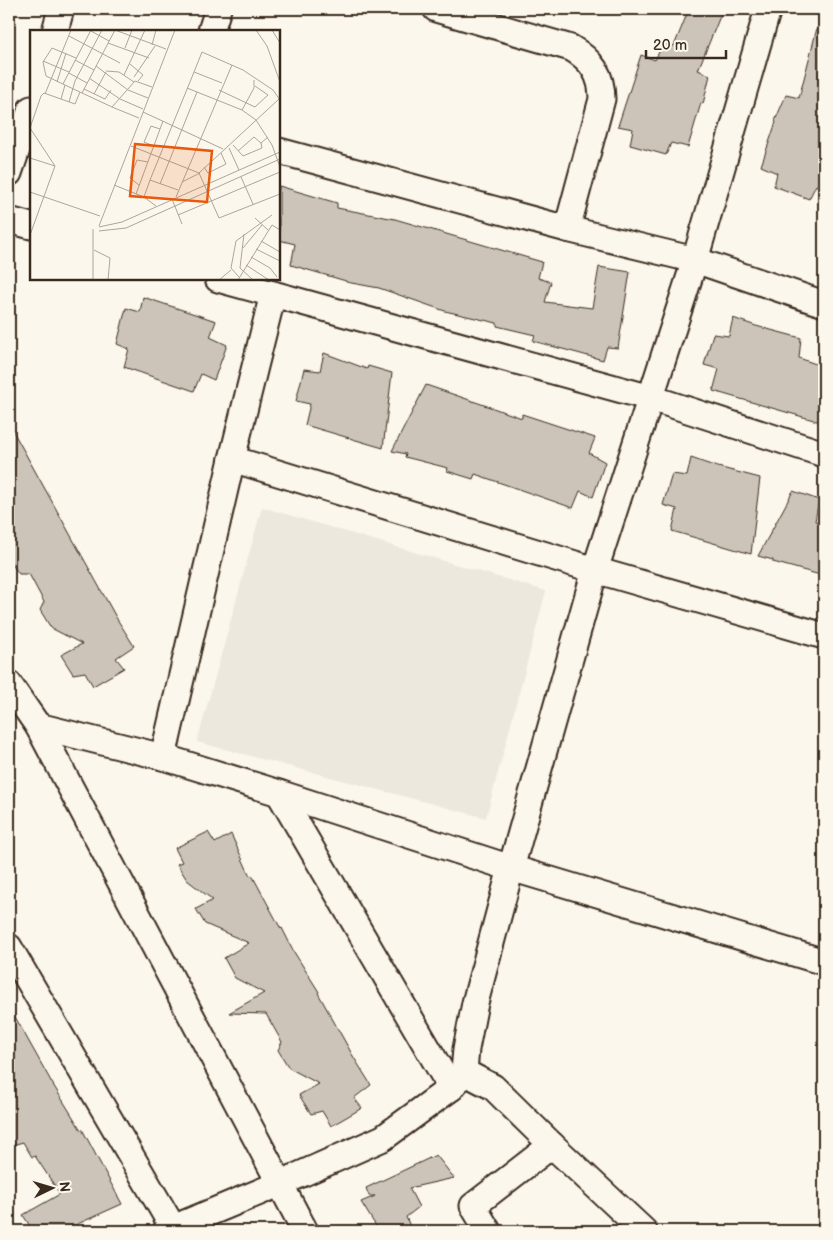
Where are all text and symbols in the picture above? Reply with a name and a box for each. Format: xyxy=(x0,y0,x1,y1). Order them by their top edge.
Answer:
scale bar xyxy=(646,28,726,60)
inset map xyxy=(30,30,280,280)
text: 20 m xyxy=(653,36,687,55)
north arrow xyxy=(28,1162,78,1212)
text: N xyxy=(56,1181,73,1193)

